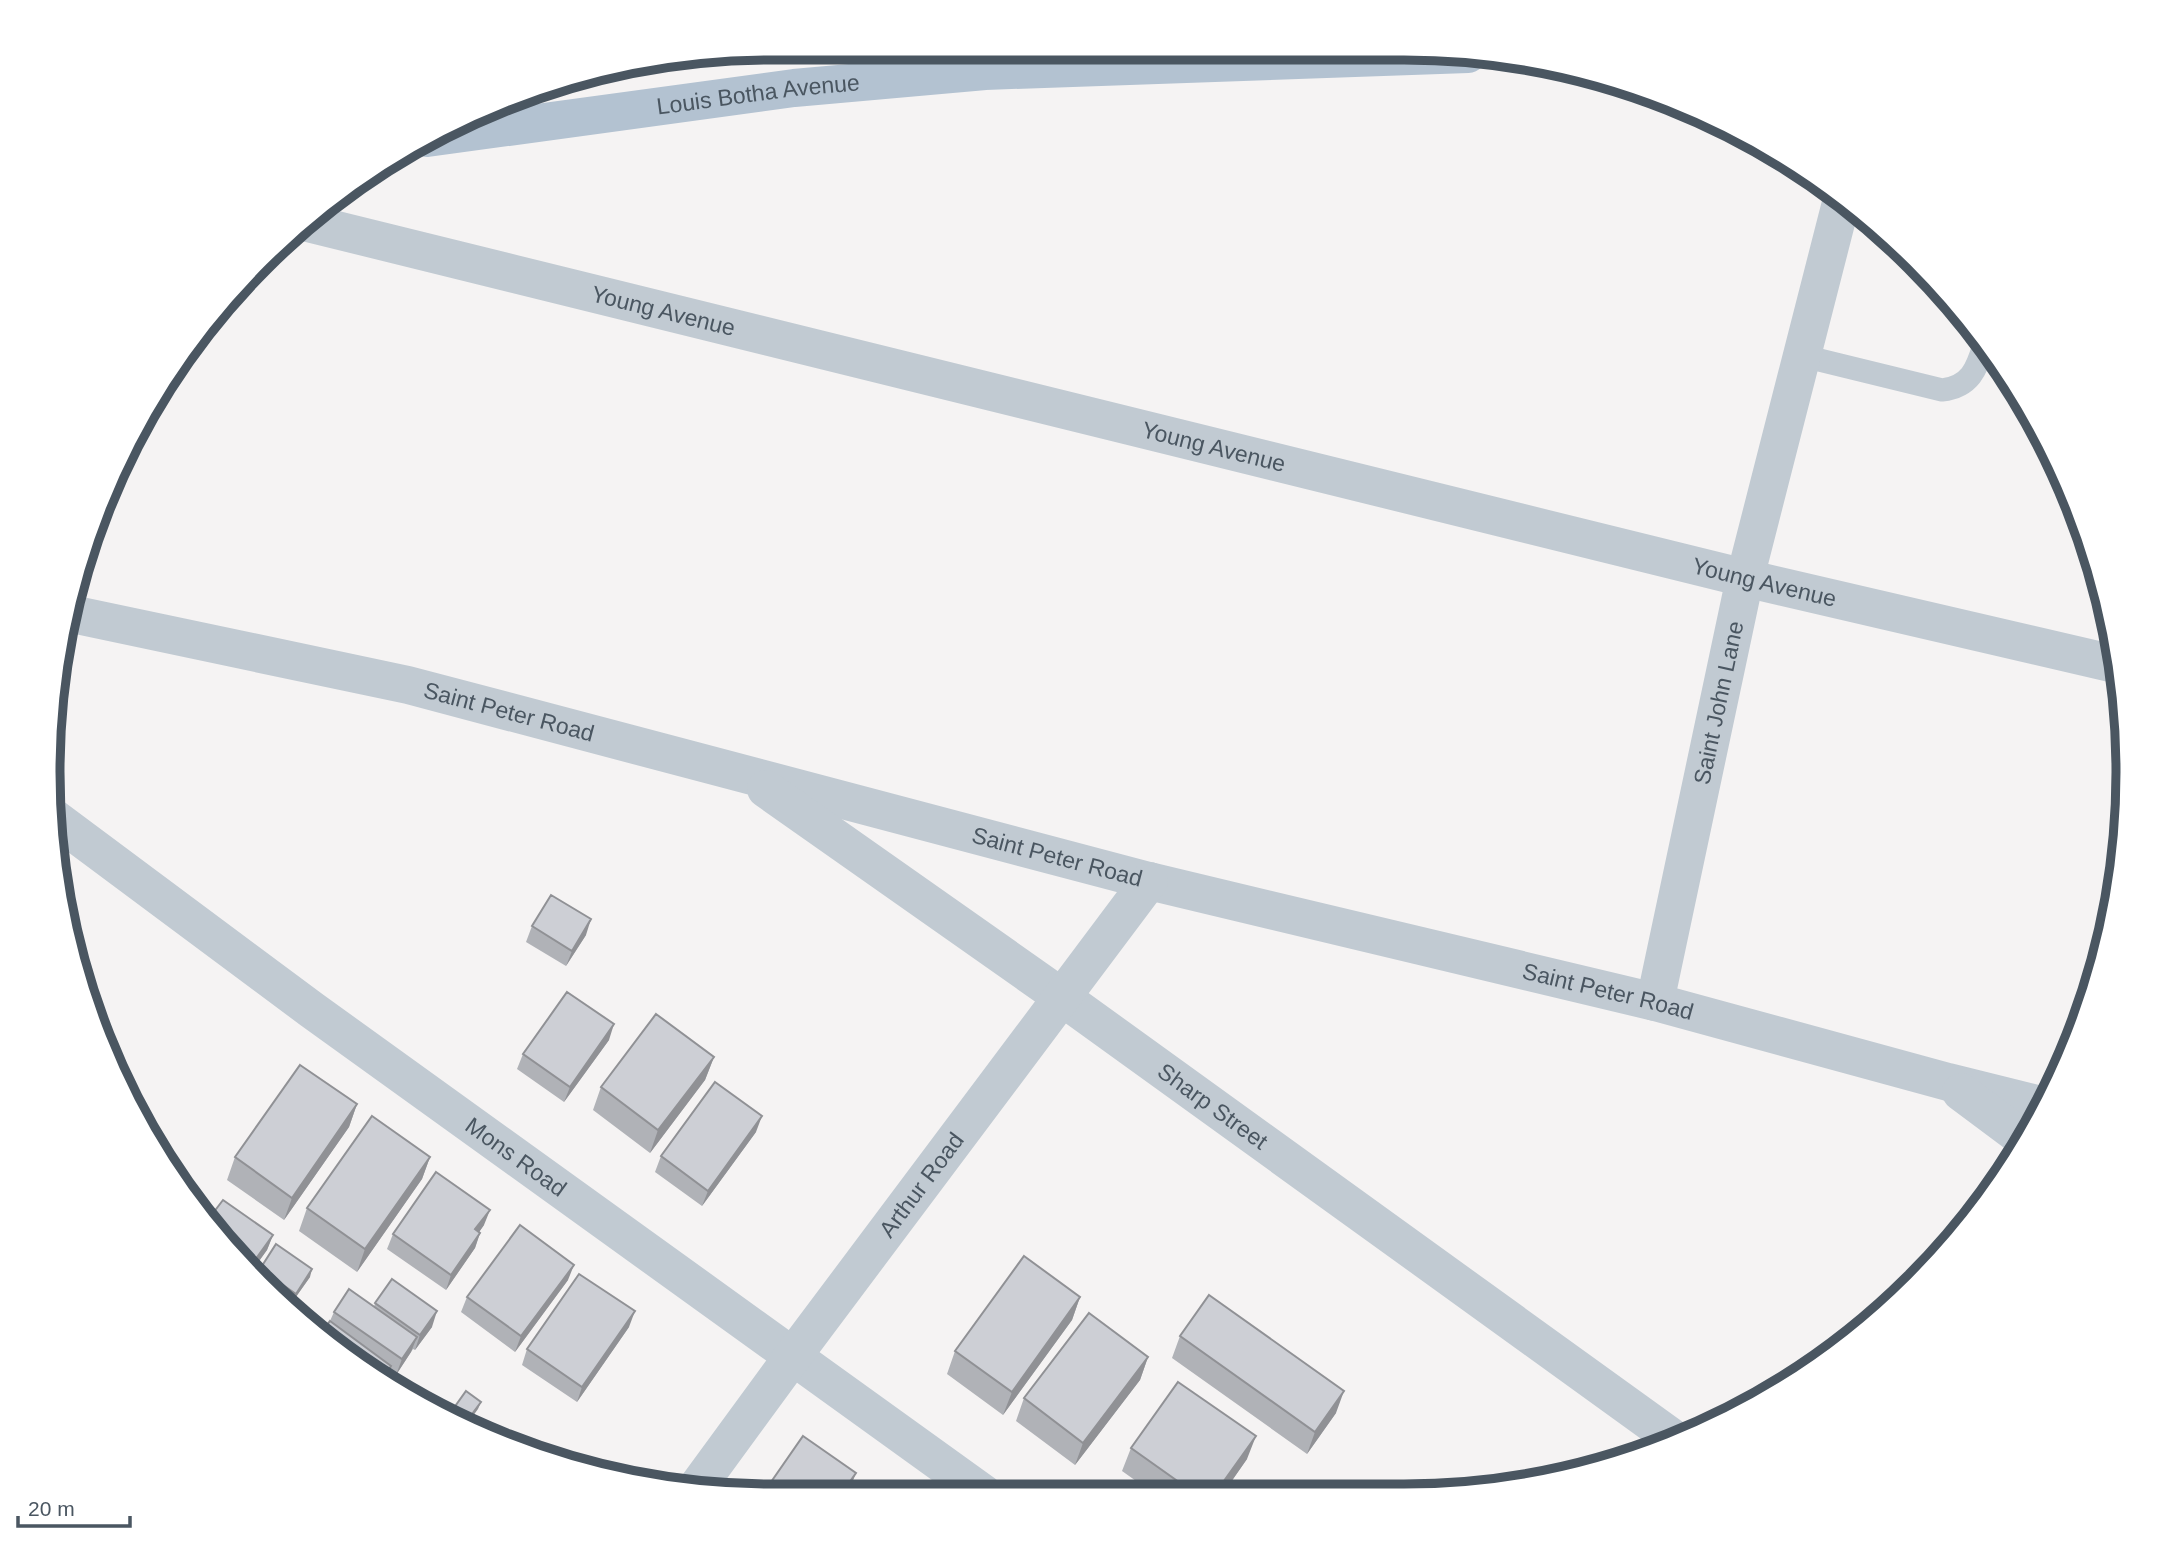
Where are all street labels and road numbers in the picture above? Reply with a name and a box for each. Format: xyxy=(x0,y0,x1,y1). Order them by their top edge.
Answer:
street label: Louis Botha Avenue xyxy=(655,69,861,120)
street label: Young Avenue xyxy=(589,281,738,341)
street label: Young Avenue xyxy=(1139,416,1288,477)
street label: Young Avenue xyxy=(1690,552,1839,612)
street label: Saint John Lane xyxy=(1689,619,1749,787)
street label: Saint Peter Road xyxy=(421,677,597,747)
street label: Saint Peter Road xyxy=(969,822,1145,892)
street label: Saint Peter Road xyxy=(1520,958,1696,1025)
street label: Sharp Street xyxy=(1153,1058,1273,1155)
street label: Mons Road xyxy=(461,1112,571,1202)
street label: Arthur Road xyxy=(874,1127,969,1242)

